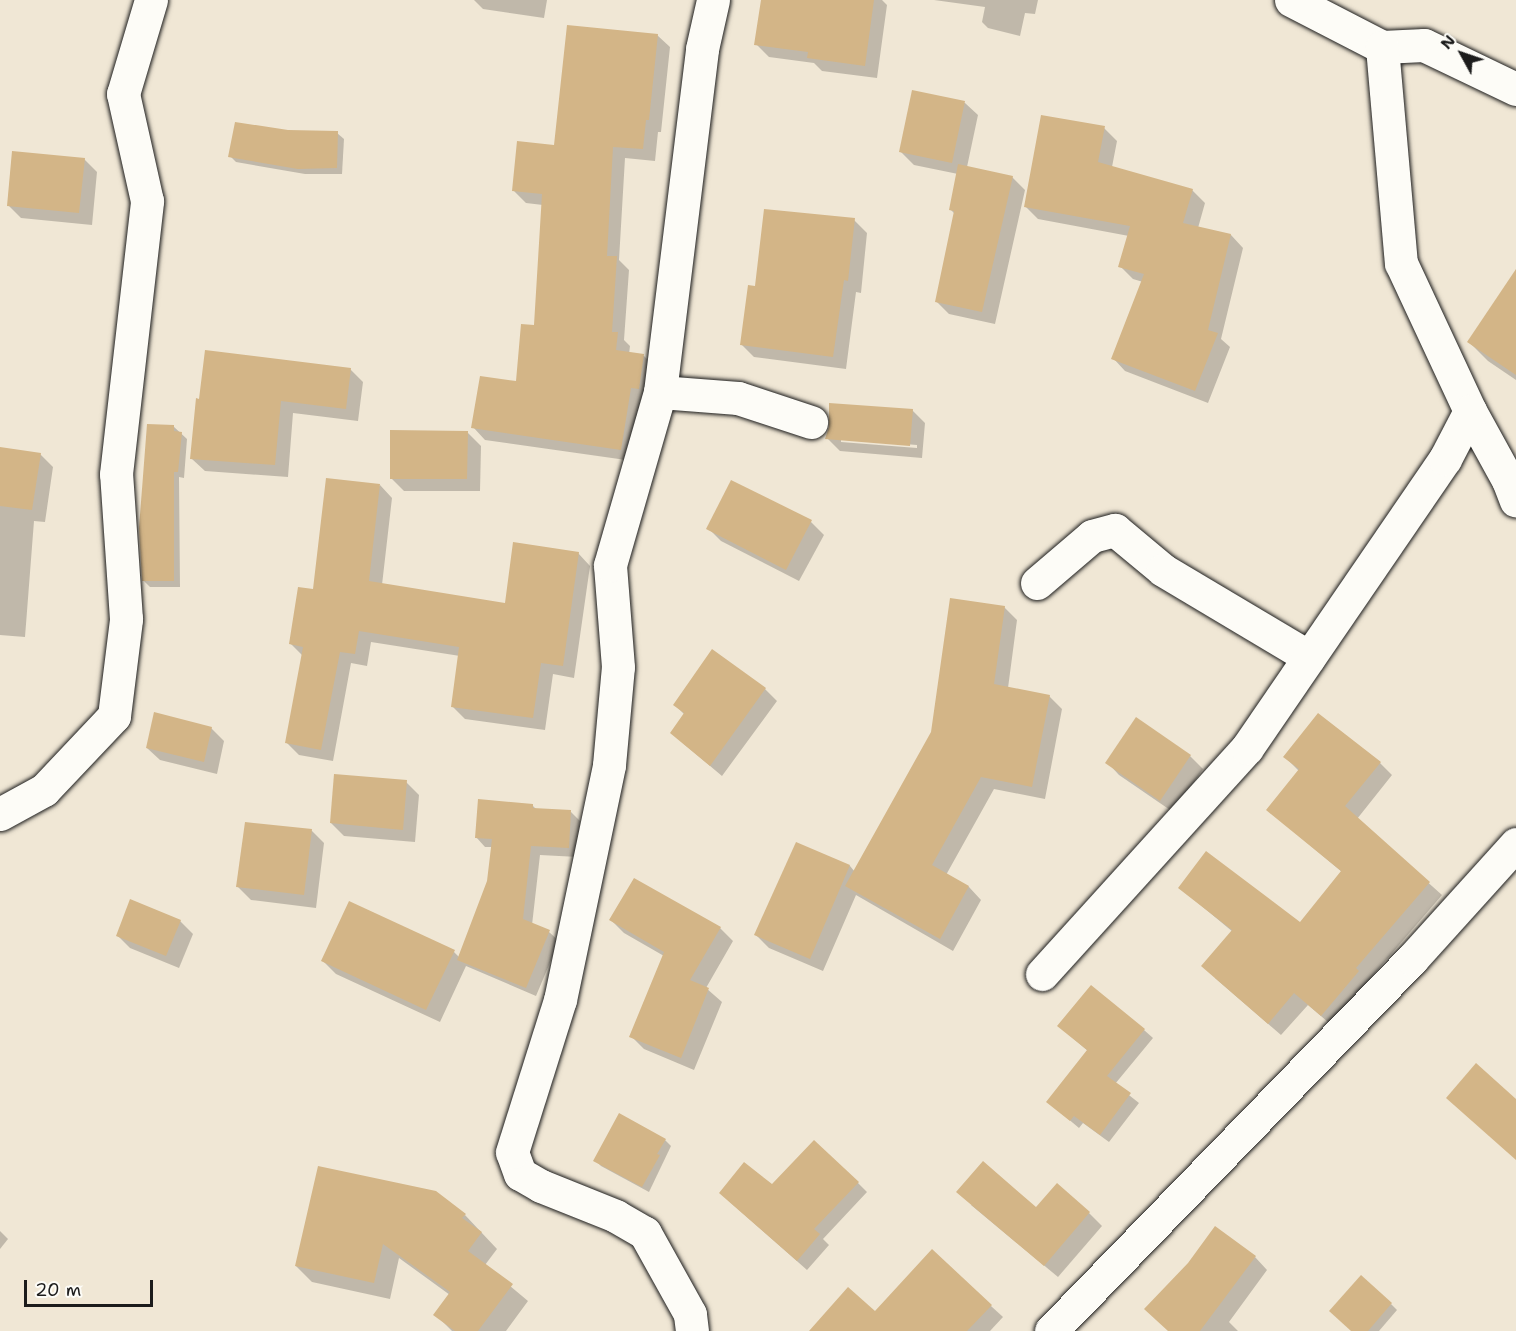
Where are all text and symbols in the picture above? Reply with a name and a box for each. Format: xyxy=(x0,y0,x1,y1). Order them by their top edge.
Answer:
north arrow xyxy=(1432,24,1492,84)
text: N xyxy=(1436,30,1460,54)
scale bar xyxy=(27,1268,156,1306)
text: 20 m xyxy=(35,1278,81,1302)

